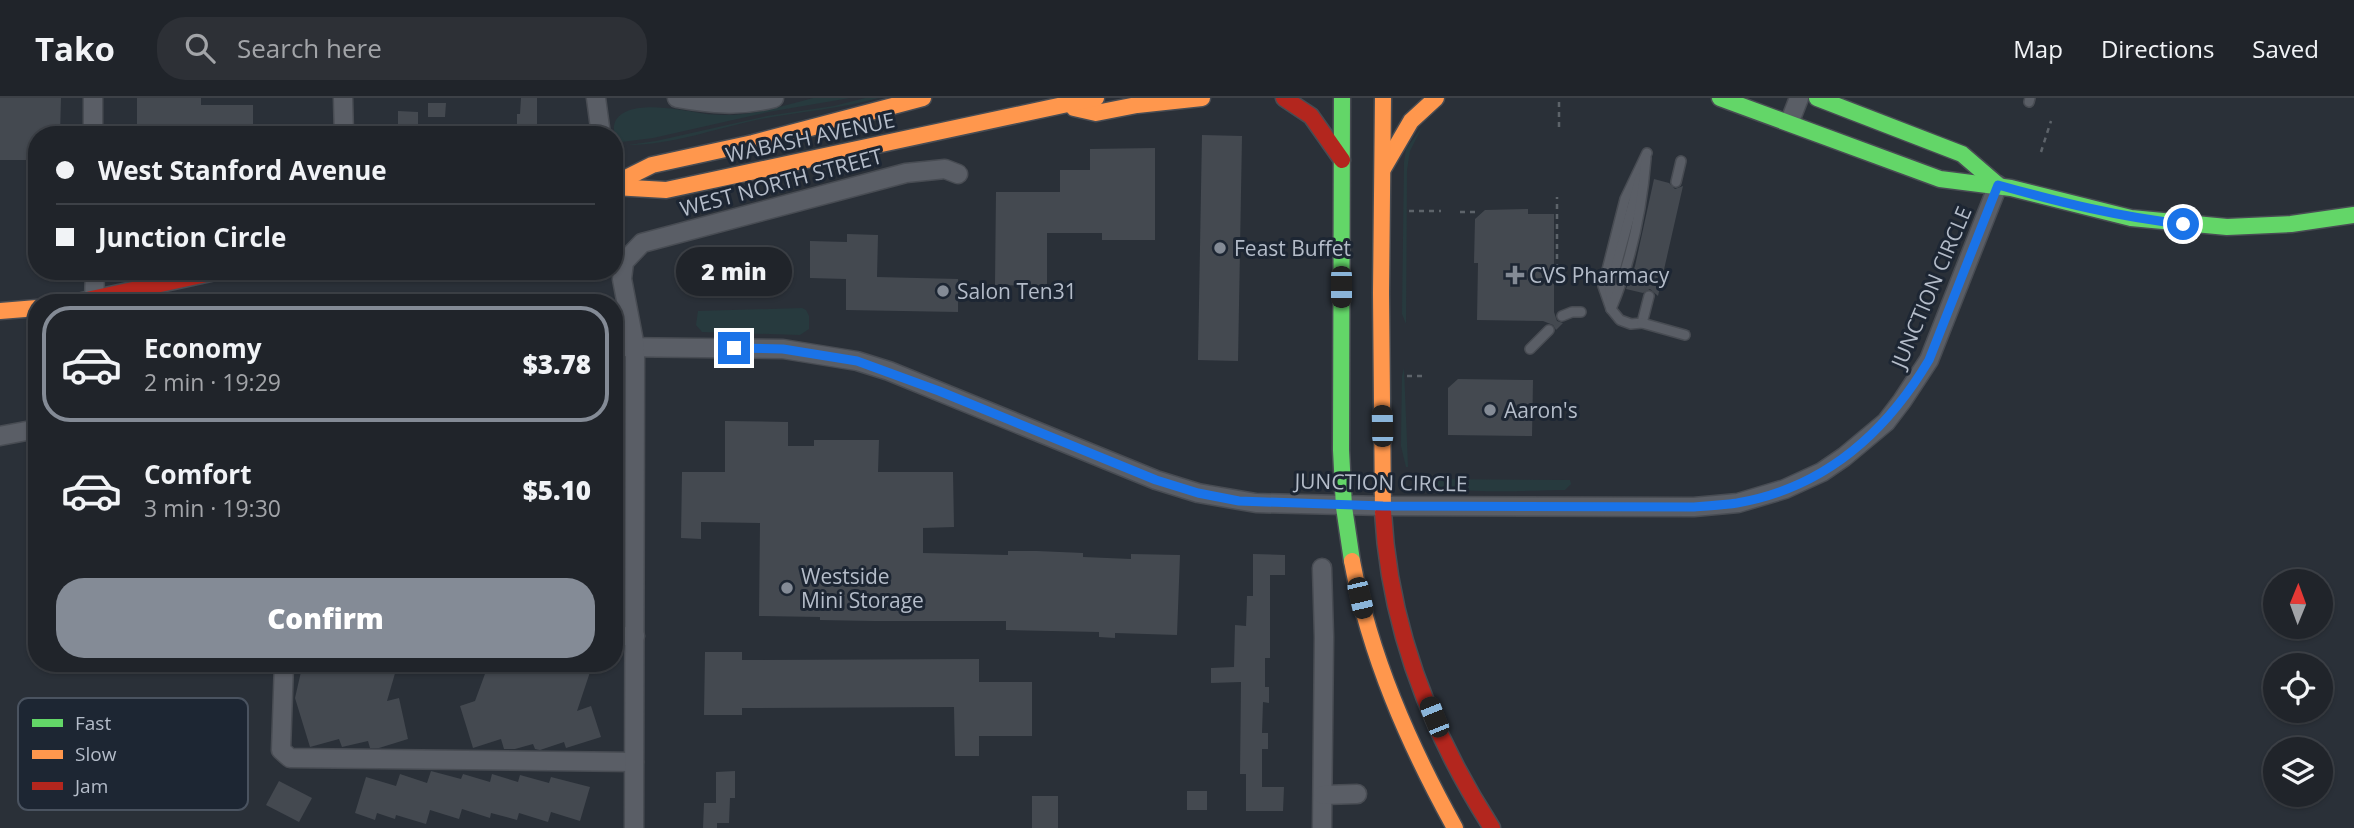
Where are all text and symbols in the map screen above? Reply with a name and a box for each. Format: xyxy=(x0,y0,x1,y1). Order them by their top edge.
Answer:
search box xyxy=(157,17,647,80)
text: Tako xyxy=(35,26,115,71)
icon: search xyxy=(181,29,219,67)
text: Search here xyxy=(237,30,382,66)
text: Map xyxy=(2013,32,2063,65)
text: Directions xyxy=(2101,32,2214,65)
text: Saved xyxy=(2252,32,2319,65)
street label: WABASH AVENUE xyxy=(723,105,897,169)
street label: WEST NORTH STREET xyxy=(677,141,886,222)
text: West Stanford Avenue xyxy=(98,152,387,188)
street label: JUNCTION CIRCLE xyxy=(1884,202,1978,374)
route start xyxy=(2167,208,2199,240)
text: Junction Circle xyxy=(98,219,286,255)
place label: Feast Buffet xyxy=(1234,234,1351,262)
marker: Feast Buffet xyxy=(1212,240,1228,256)
callout: 2 min xyxy=(676,246,792,296)
text: 2 min xyxy=(701,255,767,287)
place label: CVS Pharmacy xyxy=(1529,261,1670,289)
car xyxy=(1331,266,1352,308)
marker: CVS Pharmacy xyxy=(1507,267,1523,283)
place label: Salon Ten31 xyxy=(957,277,1077,305)
marker: Salon Ten31 xyxy=(935,283,951,299)
text: Economy xyxy=(144,330,262,366)
route end xyxy=(718,332,750,364)
icon: car xyxy=(60,333,123,396)
text: $3.78 xyxy=(523,346,591,382)
text: 2 min · 19:29 xyxy=(144,366,281,398)
place label: Aaron's xyxy=(1504,396,1578,424)
marker: Aaron's xyxy=(1482,402,1498,418)
car xyxy=(1372,405,1393,447)
text: Comfort xyxy=(144,456,251,492)
icon: car xyxy=(60,459,123,522)
street label: JUNCTION CIRCLE xyxy=(1292,466,1468,498)
text: $5.10 xyxy=(523,472,591,508)
text: 3 min · 19:30 xyxy=(144,492,281,524)
place label: Westside Mini Storage xyxy=(801,562,924,614)
north arrow xyxy=(2263,569,2333,639)
map controls xyxy=(2263,569,2333,807)
car xyxy=(1346,575,1375,621)
button: Confirm xyxy=(56,578,595,658)
marker: Westside Mini Storage xyxy=(779,580,795,596)
button: locate xyxy=(2263,653,2333,723)
car xyxy=(1417,694,1452,740)
legend xyxy=(18,698,248,810)
text: Fast xyxy=(75,710,111,736)
button: layers xyxy=(2263,737,2333,807)
text: Slow xyxy=(75,741,117,767)
text: Jam xyxy=(73,773,108,799)

